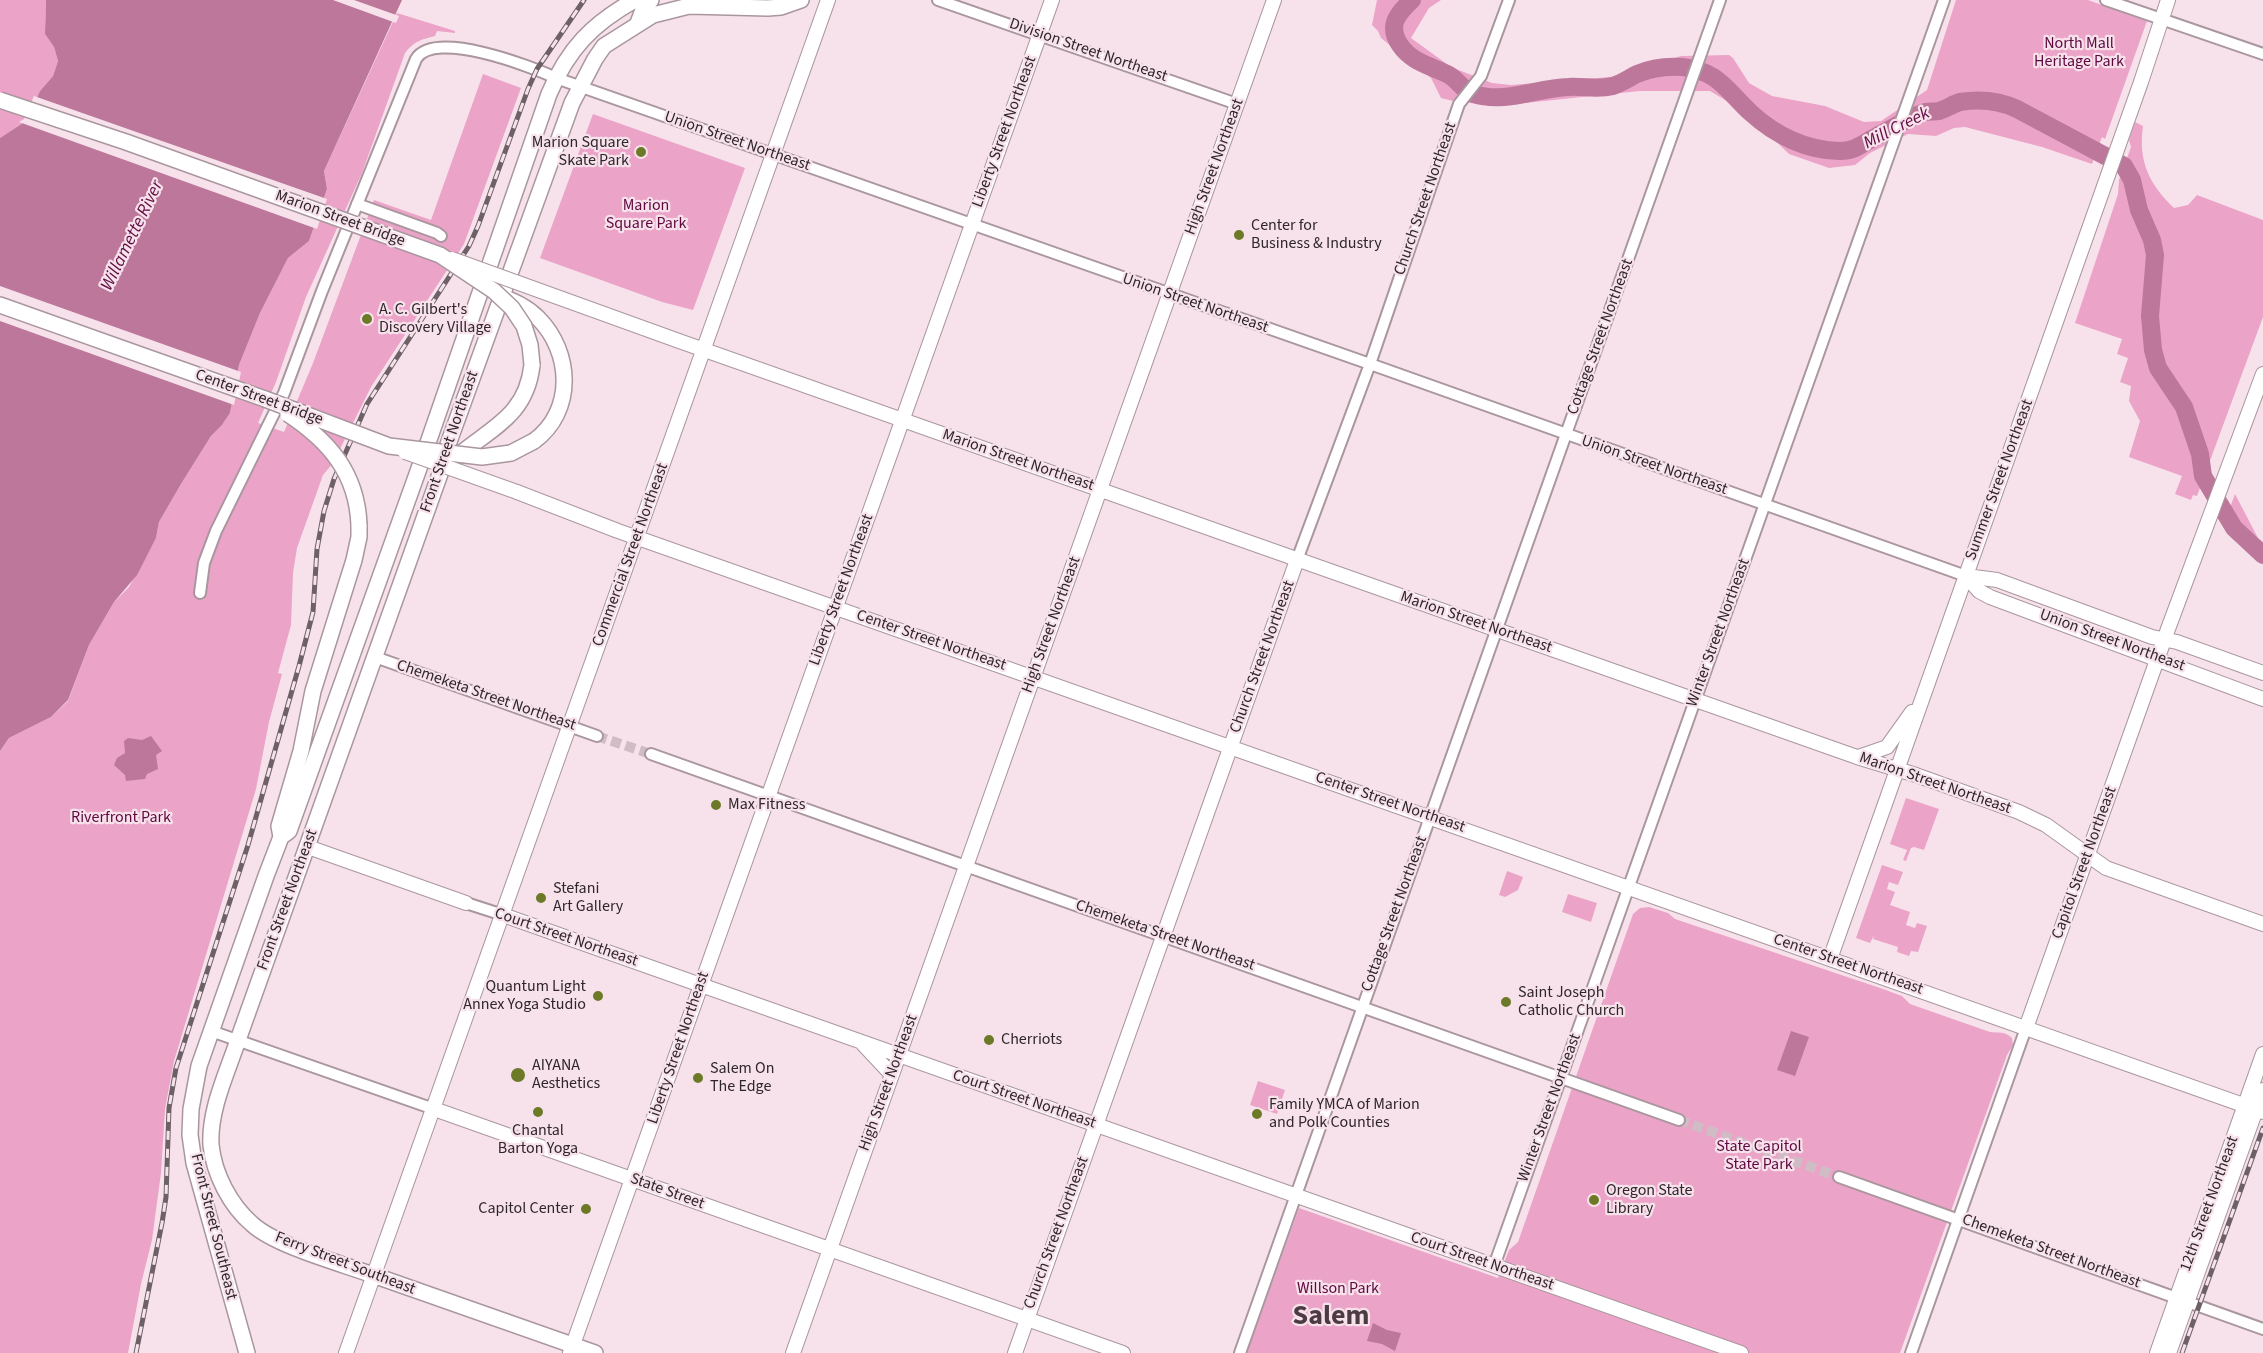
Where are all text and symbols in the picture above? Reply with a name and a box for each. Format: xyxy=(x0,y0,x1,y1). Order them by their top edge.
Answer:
street label: Division Street Northeast xyxy=(1006,15,1170,87)
park label: North Mall Heritage Park xyxy=(2034,34,2124,72)
street label: Liberty Street Northeast xyxy=(969,54,1041,210)
street label: High Street Northeast xyxy=(1181,96,1249,238)
water label: Mill Creek xyxy=(1860,103,1934,155)
street label: Union Street Northeast xyxy=(661,108,813,176)
street label: Church Street Northeast xyxy=(1391,120,1461,278)
place label: Marion Square Skate Park xyxy=(532,133,629,171)
marker: Marion Square Skate Park xyxy=(634,145,648,159)
water label: Willamette River xyxy=(97,177,169,295)
street label: Marion Street Bridge xyxy=(273,187,407,251)
park label: Marion Square Park xyxy=(606,196,686,234)
place label: Center for Business & Industry xyxy=(1251,216,1382,254)
marker: Center for Business & Industry xyxy=(1232,228,1246,242)
street label: Cottage Street Northeast xyxy=(1564,257,1638,417)
street label: Union Street Northeast xyxy=(1119,270,1271,338)
place label: A. C. Gilbert's Discovery Village xyxy=(379,300,491,338)
marker: A. C. Gilbert's Discovery Village xyxy=(360,312,374,326)
street label: Center Street Bridge xyxy=(193,366,325,430)
street label: Front Street Northeast xyxy=(417,369,483,515)
street label: Summer Street Northeast xyxy=(1962,397,2038,563)
street label: Marion Street Northeast xyxy=(940,426,1096,496)
street label: Union Street Northeast xyxy=(1578,432,1730,500)
street label: Commercial Street Northeast xyxy=(589,461,673,649)
street label: Liberty Street Northeast xyxy=(806,512,878,668)
street label: High Street Northeast xyxy=(1018,554,1086,696)
street label: Winter Street Northeast xyxy=(1683,556,1755,710)
street label: Church Street Northeast xyxy=(1227,578,1299,736)
street label: Marion Street Northeast xyxy=(1398,588,1554,658)
street label: Center Street Northeast xyxy=(854,606,1008,676)
street label: Union Street Northeast xyxy=(2037,606,2187,676)
street label: Chemeketa Street Northeast xyxy=(394,656,578,736)
street label: Marion Street Northeast xyxy=(1857,749,2013,819)
street label: Center Street Northeast xyxy=(1313,768,1467,838)
street label: Capitol Street Northeast xyxy=(2048,784,2122,942)
place label: Max Fitness xyxy=(728,795,805,815)
marker: Max Fitness xyxy=(709,798,723,812)
park label: Riverfront Park xyxy=(71,808,171,828)
street label: Front Street Northeast xyxy=(254,827,322,973)
street label: Cottage Street Northeast xyxy=(1358,834,1432,994)
place label: Stefani Art Gallery xyxy=(553,879,623,917)
marker: Stefani Art Gallery xyxy=(534,891,548,905)
street label: Chemeketa Street Northeast xyxy=(1073,896,1257,976)
street label: Court Street Northeast xyxy=(492,904,640,972)
street label: Center Street Northeast xyxy=(1771,930,1925,1000)
street label: Liberty Street Northeast xyxy=(644,969,714,1127)
place label: Quantum Light Annex Yoga Studio xyxy=(463,977,586,1015)
place label: Saint Joseph Catholic Church xyxy=(1518,983,1624,1021)
marker: Quantum Light Annex Yoga Studio xyxy=(591,989,605,1003)
marker: Saint Joseph Catholic Church xyxy=(1499,995,1513,1009)
street label: High Street Northeast xyxy=(855,1012,923,1154)
place label: Cherriots xyxy=(1001,1030,1062,1050)
street label: Winter Street Northeast xyxy=(1514,1031,1586,1185)
marker: Cherriots xyxy=(982,1033,996,1047)
place label: AIYANA Aesthetics xyxy=(532,1056,600,1094)
place label: Salem On The Edge xyxy=(710,1059,774,1097)
marker: AIYANA Aesthetics xyxy=(509,1066,527,1084)
street label: Court Street Northeast xyxy=(950,1066,1098,1134)
marker: Salem On The Edge xyxy=(691,1071,705,1085)
place label: Family YMCA of Marion and Polk Counties xyxy=(1269,1095,1420,1133)
marker: Chantal Barton Yoga xyxy=(531,1105,545,1119)
marker: Family YMCA of Marion and Polk Counties xyxy=(1250,1107,1264,1121)
place label: Chantal Barton Yoga xyxy=(498,1121,578,1159)
street label: 12th Street Northeast xyxy=(2177,1134,2243,1274)
park label: State Capitol State Park xyxy=(1716,1137,1802,1175)
street label: Front Street Southeast xyxy=(186,1152,240,1302)
street label: Church Street Northeast xyxy=(1021,1154,1093,1312)
street label: State Street xyxy=(627,1170,707,1214)
place label: Oregon State Library xyxy=(1606,1181,1692,1219)
marker: Oregon State Library xyxy=(1587,1193,1601,1207)
place label: Capitol Center xyxy=(478,1199,574,1219)
marker: Capitol Center xyxy=(579,1202,593,1216)
street label: Chemeketa Street Northeast xyxy=(1959,1211,2143,1293)
street label: Ferry Street Southeast xyxy=(272,1228,418,1300)
street label: Court Street Northeast xyxy=(1408,1228,1556,1296)
park label: Willson Park xyxy=(1297,1279,1379,1299)
district label: Salem xyxy=(1293,1301,1369,1335)

